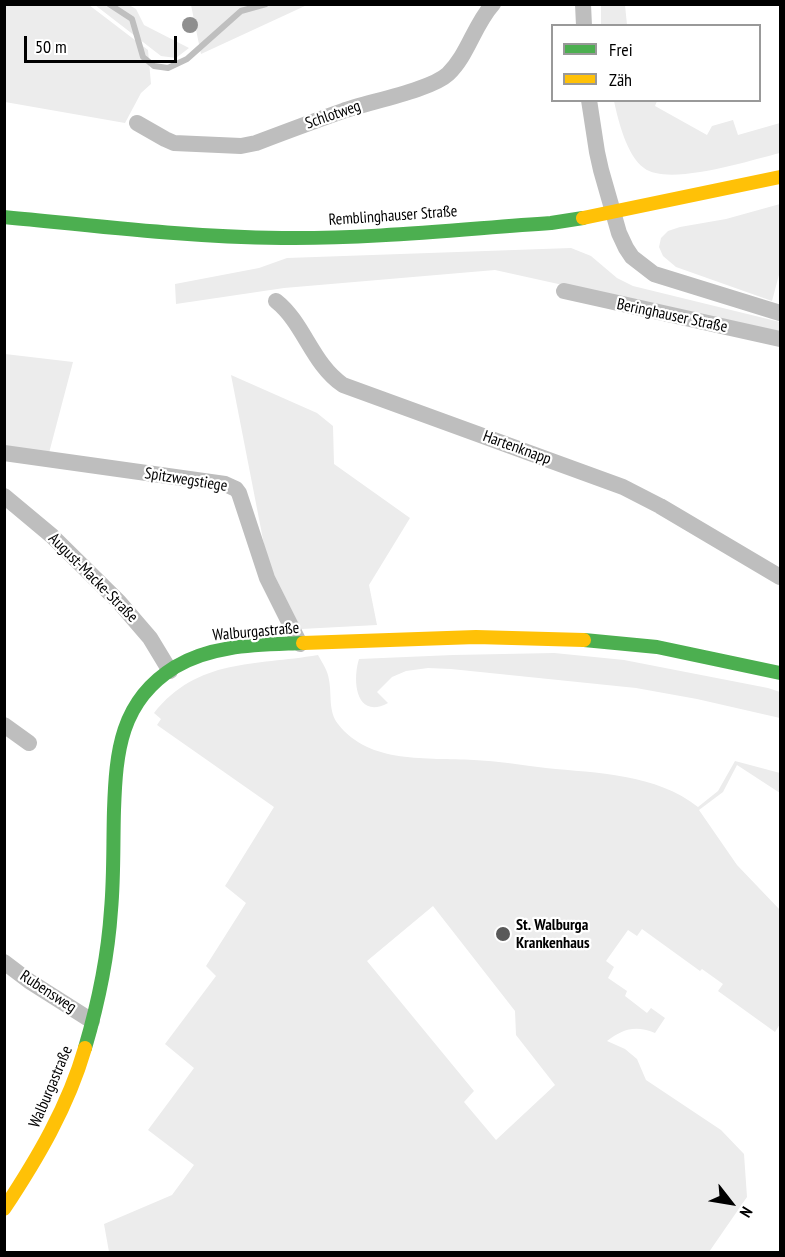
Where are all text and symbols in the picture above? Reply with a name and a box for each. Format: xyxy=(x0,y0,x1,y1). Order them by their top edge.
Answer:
scale bar xyxy=(27,24,180,62)
legend xyxy=(551,24,761,102)
text: 50 m xyxy=(35,35,67,58)
text: Frei xyxy=(609,38,633,61)
text: Zäh xyxy=(609,68,632,91)
street label: Schlotweg xyxy=(303,97,363,133)
street label: Remblinghauser Straße xyxy=(328,202,458,230)
street label: Beringhauser Straße xyxy=(615,295,729,337)
street label: Hartenknapp xyxy=(480,427,554,469)
street label: Spitzwegstiege xyxy=(143,464,229,496)
street label: August-Macke-Straße xyxy=(44,529,142,627)
street label: Walburgastraße xyxy=(212,619,300,645)
place label: St. Walburga Krankenhaus xyxy=(516,915,590,953)
marker: St. Walburga Krankenhaus xyxy=(494,925,512,943)
street label: Rubensweg xyxy=(16,967,80,1017)
street label: Walburgastraße xyxy=(25,1043,77,1131)
north arrow xyxy=(701,1173,761,1233)
text: N xyxy=(736,1203,757,1221)

